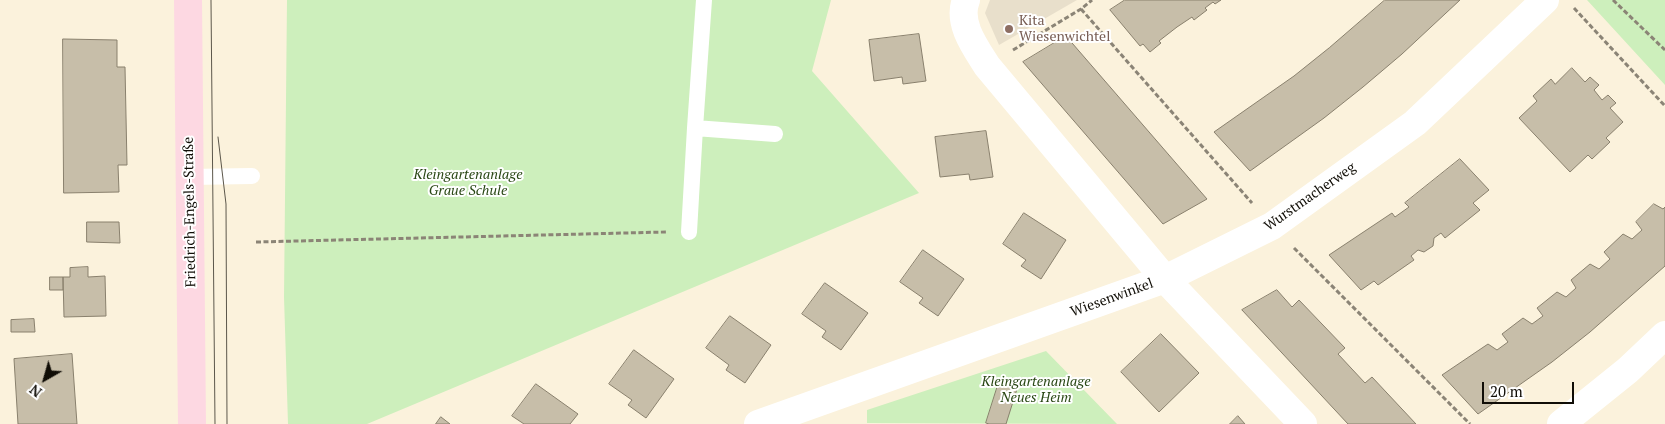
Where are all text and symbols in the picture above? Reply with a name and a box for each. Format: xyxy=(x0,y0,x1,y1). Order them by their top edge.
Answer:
place label: Kita Wiesenwichtel xyxy=(1019,13,1110,46)
marker: Kita Wiesenwichtel xyxy=(1003,23,1015,35)
street label: Friedrich-Engels-Straße xyxy=(180,137,200,287)
street label: Wurstmacherweg xyxy=(1261,159,1359,235)
park label: Kleingartenanlage Graue Schule xyxy=(413,167,523,200)
street label: Wiesenwinkel xyxy=(1068,275,1156,321)
north arrow xyxy=(20,354,70,404)
scale bar xyxy=(1485,372,1578,404)
park label: Kleingartenanlage Neues Heim xyxy=(981,374,1091,407)
text: N xyxy=(25,380,45,402)
text: 20 m xyxy=(1490,381,1523,401)

